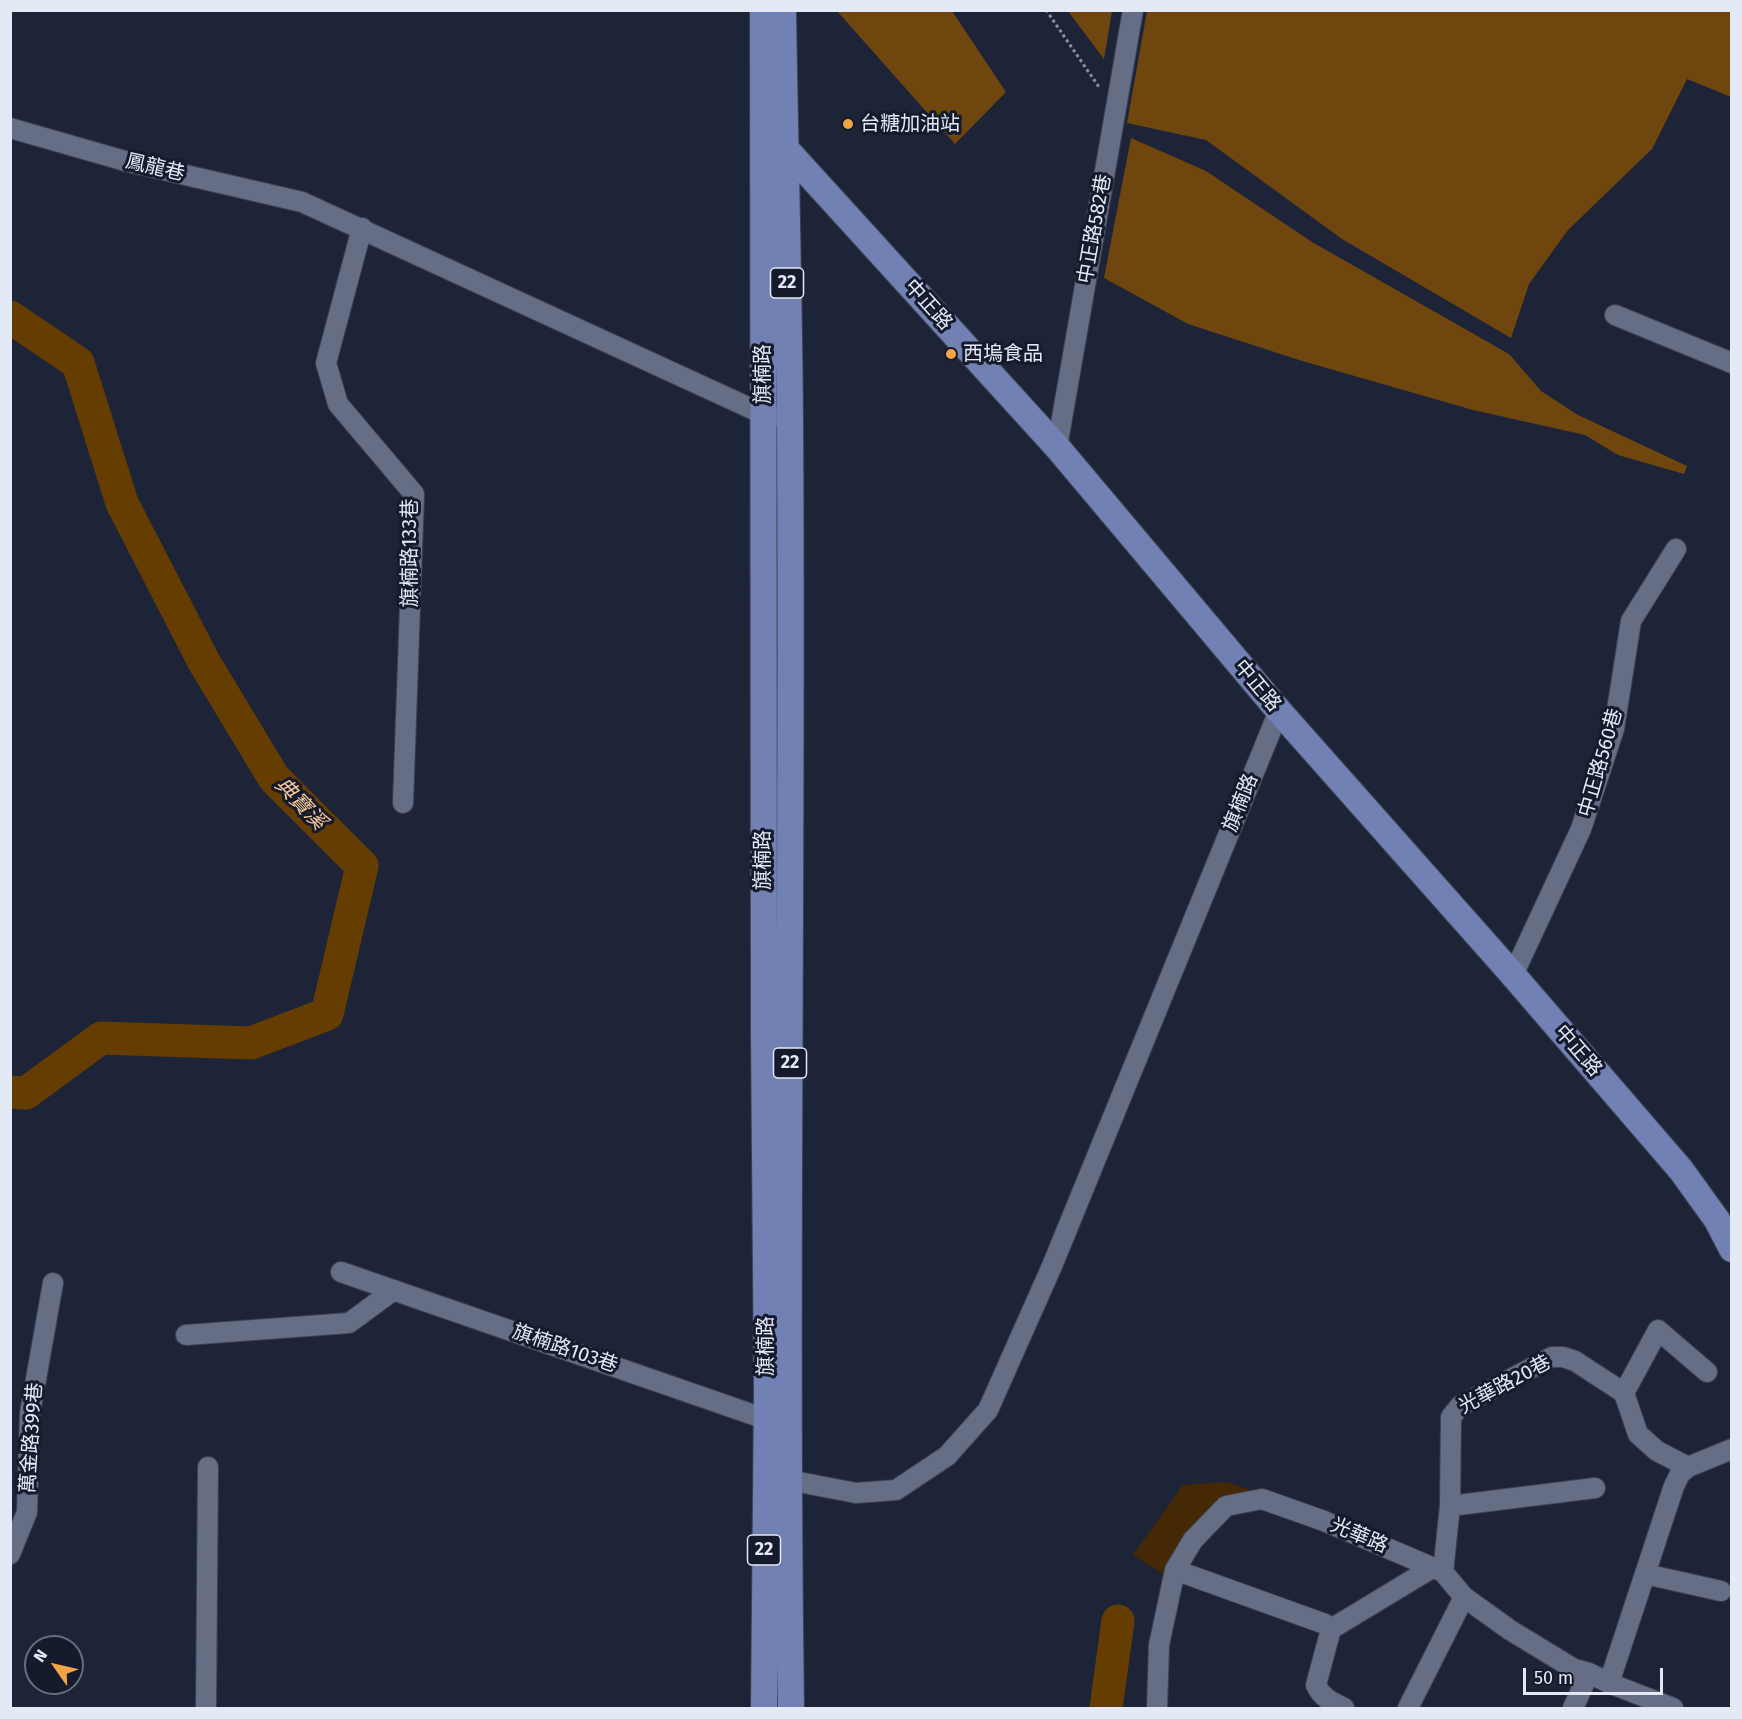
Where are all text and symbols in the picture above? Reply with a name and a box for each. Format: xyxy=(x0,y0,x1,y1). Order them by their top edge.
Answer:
place label: 台糖加油站 xyxy=(860,112,960,136)
marker: 台糖加油站 xyxy=(841,117,855,131)
street label: 鳳龍巷 xyxy=(123,150,187,186)
street label: 中正路582巷 xyxy=(1074,172,1116,286)
road number: 22 xyxy=(770,268,804,298)
street label: 中正路 xyxy=(899,275,957,335)
place label: 西塢食品 xyxy=(963,342,1043,366)
street label: 旗楠路 xyxy=(751,344,775,404)
marker: 西塢食品 xyxy=(944,347,958,361)
street label: 旗楠路133巷 xyxy=(398,499,422,607)
street label: 中正路 xyxy=(1229,655,1285,717)
street label: 中正路560巷 xyxy=(1574,706,1628,820)
street label: 旗楠路 xyxy=(1219,771,1263,835)
water label: 典寶溪 xyxy=(269,773,331,835)
street label: 旗楠路 xyxy=(751,830,775,890)
street label: 中正路 xyxy=(1549,1020,1607,1082)
road number: 22 xyxy=(774,1048,806,1078)
street label: 旗楠路 xyxy=(754,1316,778,1376)
street label: 旗楠路103巷 xyxy=(509,1320,621,1378)
street label: 光華路20巷 xyxy=(1455,1351,1555,1419)
street label: 萬金路399巷 xyxy=(16,1382,48,1494)
street label: 光華路 xyxy=(1327,1513,1391,1559)
road number: 22 xyxy=(748,1535,780,1565)
north arrow xyxy=(24,1635,84,1695)
text: N xyxy=(29,1646,51,1665)
scale bar xyxy=(1526,1656,1666,1694)
text: 50 m xyxy=(1534,1667,1573,1689)

